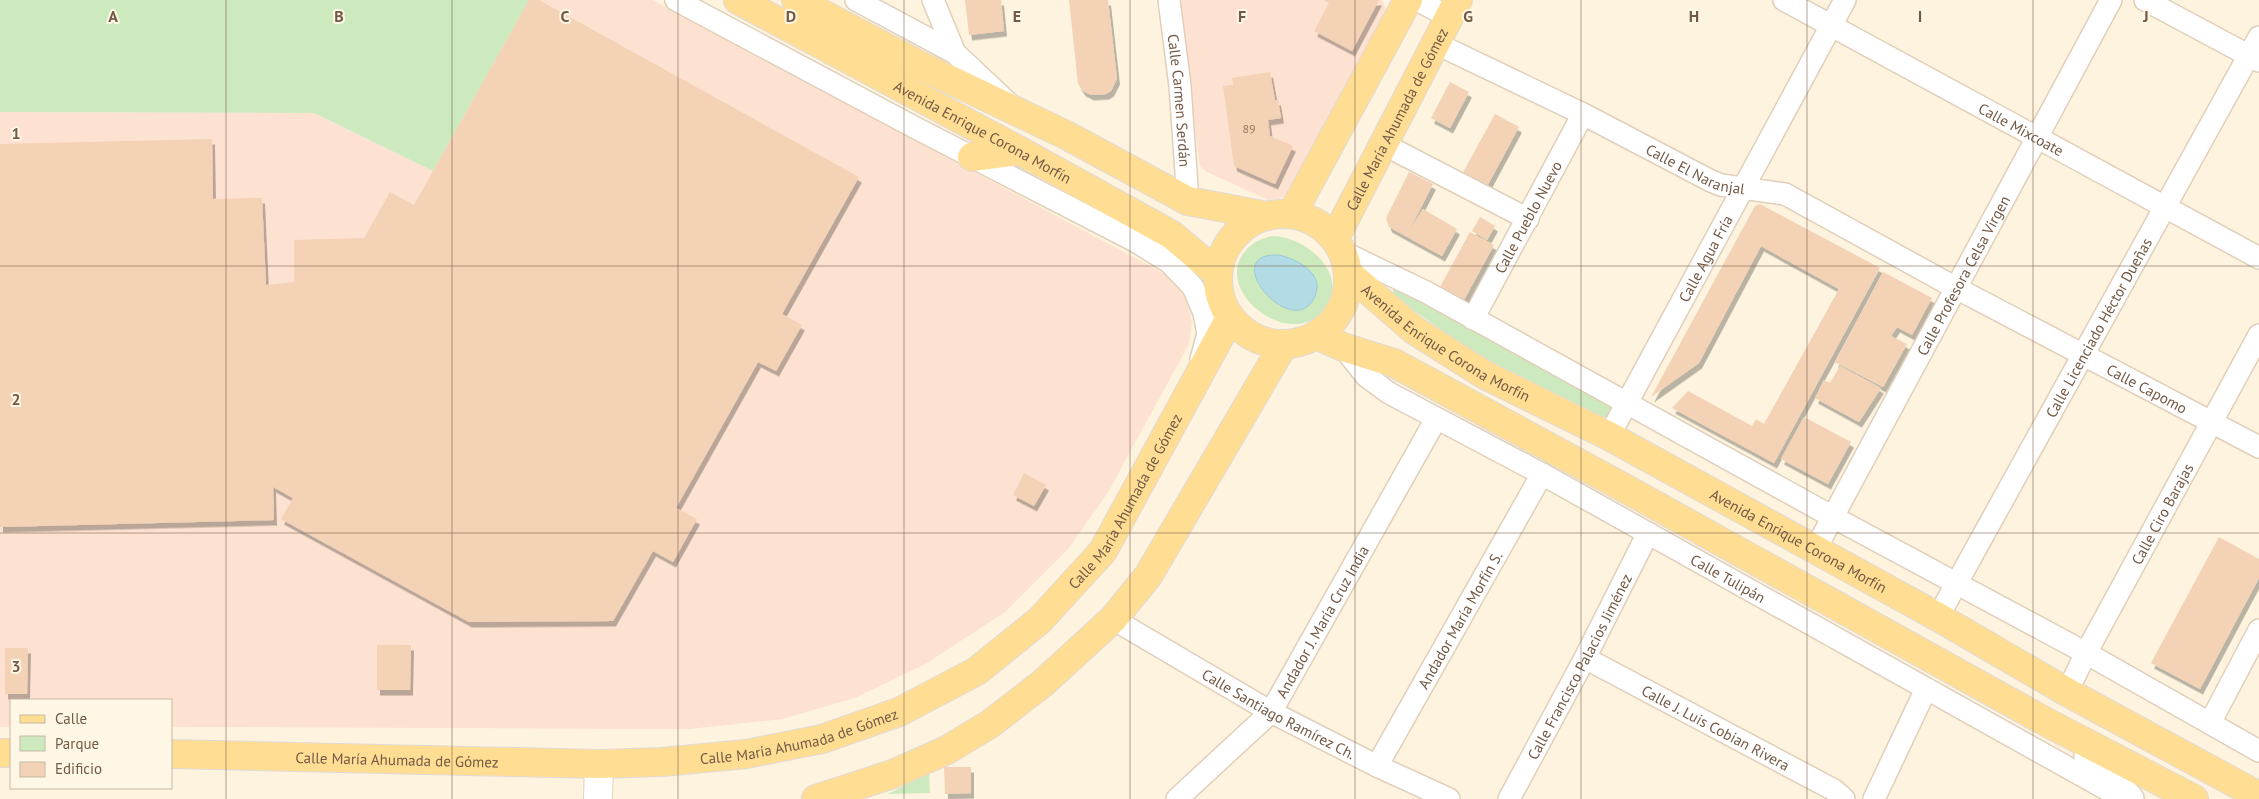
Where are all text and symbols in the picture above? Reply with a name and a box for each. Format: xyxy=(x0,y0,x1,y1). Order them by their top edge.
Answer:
text: A xyxy=(108,6,118,26)
text: B xyxy=(334,6,344,26)
text: C xyxy=(561,6,570,26)
text: D xyxy=(786,6,796,26)
text: E xyxy=(1013,6,1021,26)
text: F xyxy=(1238,6,1246,26)
text: G xyxy=(1463,6,1473,26)
text: H xyxy=(1689,6,1699,26)
text: I xyxy=(1918,6,1922,26)
text: J xyxy=(2142,6,2149,26)
street label: Calle María Ahumada de Gómez xyxy=(1341,24,1452,214)
street label: Calle Carmen Serdán xyxy=(1164,33,1195,168)
street label: Avenida Enrique Corona Morfín xyxy=(891,76,1075,187)
street label: Calle Mixcoate xyxy=(1975,98,2067,160)
house number: 89 xyxy=(1242,121,1256,136)
text: 1 xyxy=(11,123,21,143)
street label: Calle El Naranjal xyxy=(1643,139,1747,198)
street label: Calle Pueblo Nuevo xyxy=(1490,157,1566,276)
street label: Calle Profesora Celsa Virgen xyxy=(1912,192,2014,359)
street label: Calle Agua Fría xyxy=(1674,211,1736,305)
street label: Calle Licenciado Héctor Dueñas xyxy=(2041,234,2156,421)
street label: Avenida Enrique Corona Morfín xyxy=(1358,280,1533,405)
street label: Calle Capomo xyxy=(2104,359,2191,417)
text: 2 xyxy=(11,389,21,409)
street label: Calle María Ahumada de Gómez xyxy=(1064,410,1186,593)
street label: Calle Ciro Barajas xyxy=(2127,460,2197,568)
street label: Avenida Enrique Corona Morfín xyxy=(1707,484,1890,597)
street label: Andador J. María Cruz India xyxy=(1271,542,1372,701)
street label: Andador María Morfín S. xyxy=(1413,548,1506,692)
street label: Calle Tulipán xyxy=(1687,550,1769,606)
street label: Calle Francisco Palacios Jiménez xyxy=(1523,570,1636,763)
text: 3 xyxy=(11,656,21,676)
street label: Calle Santiago Ramírez Ch. xyxy=(1199,664,1359,763)
street label: Calle J. Luis Cobian Rivera xyxy=(1639,680,1793,774)
legend xyxy=(10,699,172,789)
street label: Calle María Ahumada de Gómez xyxy=(699,704,900,768)
text: Calle xyxy=(55,709,87,728)
text: Parque xyxy=(55,734,99,753)
street label: Calle María Ahumada de Gómez xyxy=(295,747,499,771)
text: Edificio xyxy=(55,759,102,778)

